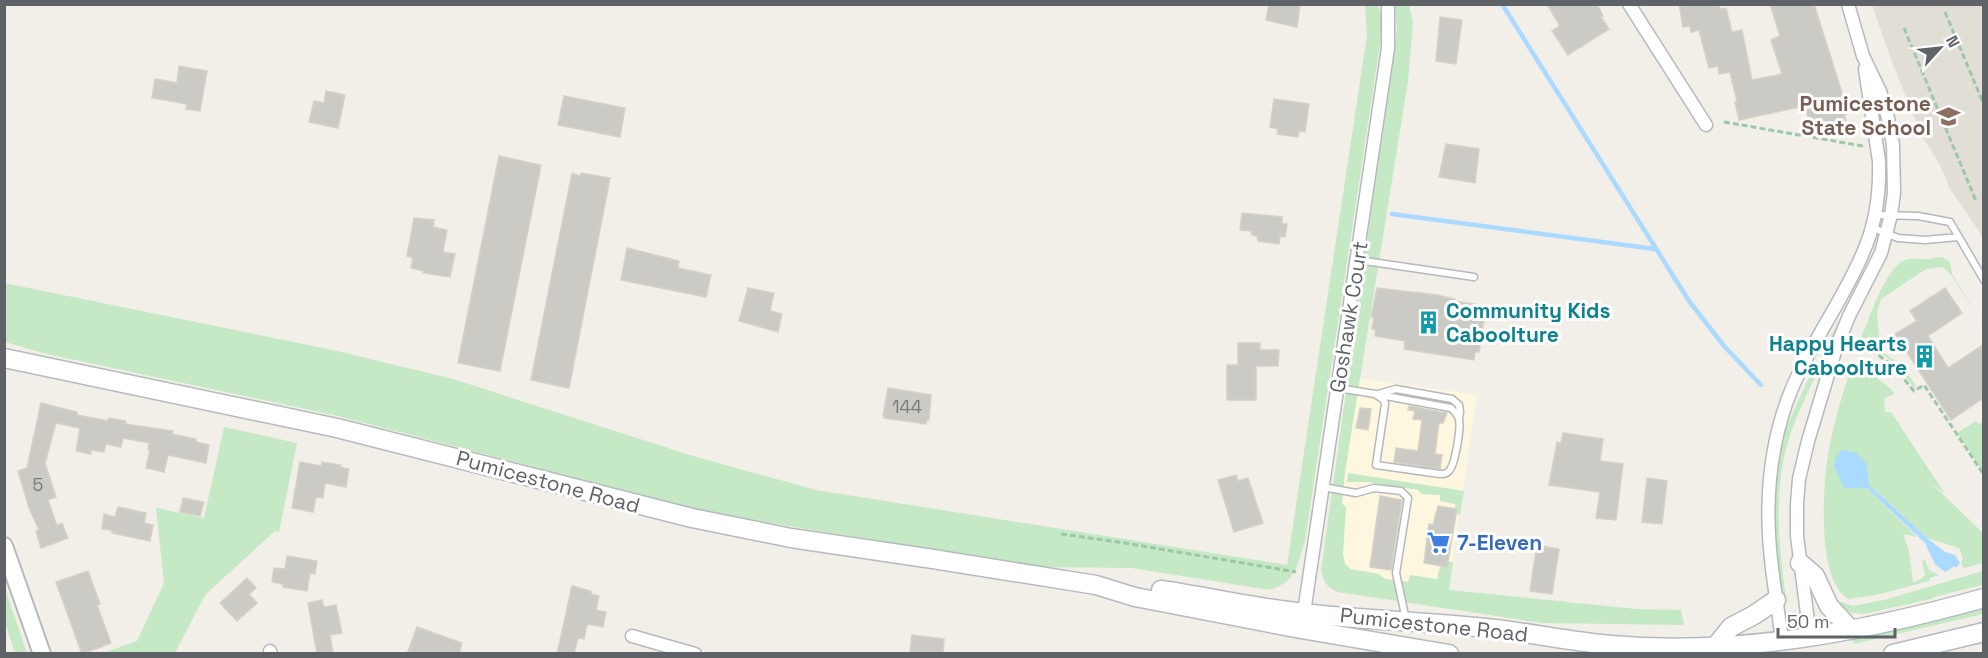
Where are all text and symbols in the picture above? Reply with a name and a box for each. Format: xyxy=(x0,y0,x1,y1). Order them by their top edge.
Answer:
north arrow xyxy=(1910,18,1970,78)
text: N xyxy=(1941,32,1965,51)
place label: Pumicestone State School xyxy=(1800,90,1931,141)
school or university icon: Pumicestone State School xyxy=(1936,103,1962,129)
street label: Goshawk Court xyxy=(1323,239,1374,395)
place label: Community Kids Caboolture xyxy=(1446,297,1611,348)
building icon: Community Kids Caboolture xyxy=(1415,310,1441,336)
place label: Happy Hearts Caboolture xyxy=(1769,330,1907,381)
building icon: Happy Hearts Caboolture xyxy=(1912,343,1938,369)
house number: 144 xyxy=(892,395,922,418)
street label: Pumicestone Road xyxy=(453,444,643,519)
house number: 5 xyxy=(33,473,43,496)
place label: 7-Eleven xyxy=(1457,529,1542,556)
supermarket icon: 7-Eleven xyxy=(1426,530,1452,556)
street label: Pumicestone Road xyxy=(1339,601,1529,648)
scale bar xyxy=(1778,601,1895,639)
text: 50 m xyxy=(1787,610,1829,633)

